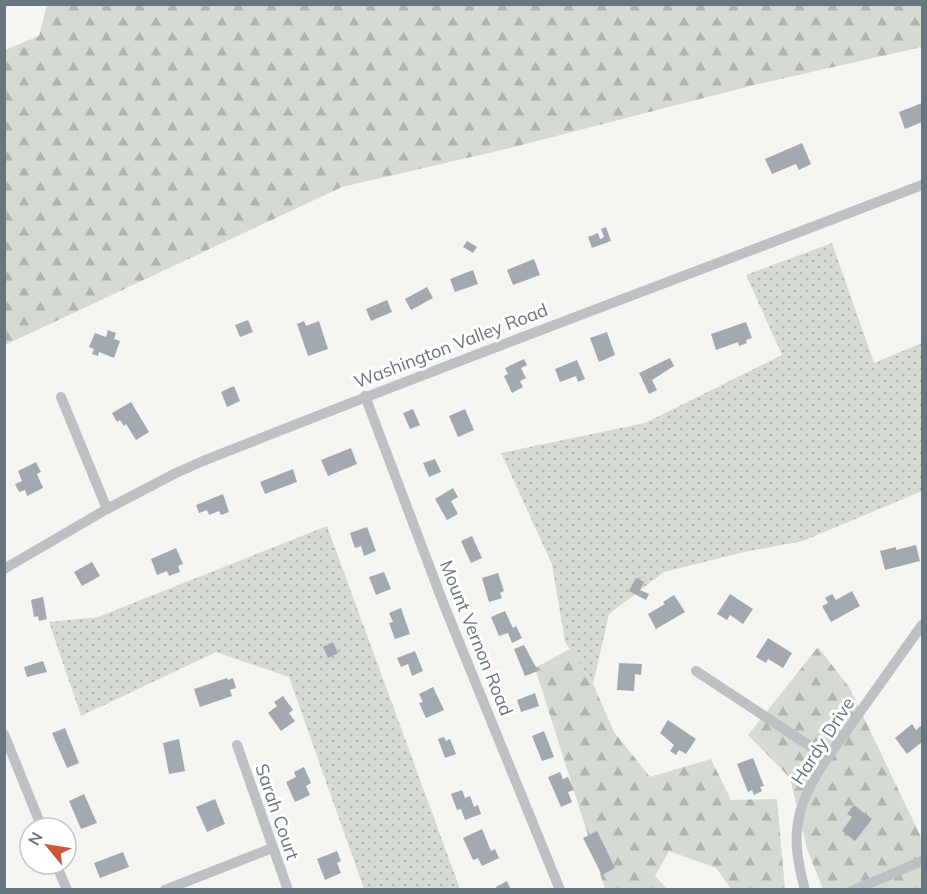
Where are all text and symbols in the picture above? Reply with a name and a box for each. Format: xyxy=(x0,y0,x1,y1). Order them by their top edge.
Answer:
street label: Washington Valley Road xyxy=(351,298,551,393)
street label: Mount Vernon Road xyxy=(435,557,518,719)
street label: Hardy Drive xyxy=(786,693,859,789)
street label: Sarah Court xyxy=(250,761,305,863)
north arrow xyxy=(18,816,78,876)
text: N xyxy=(23,828,47,849)

